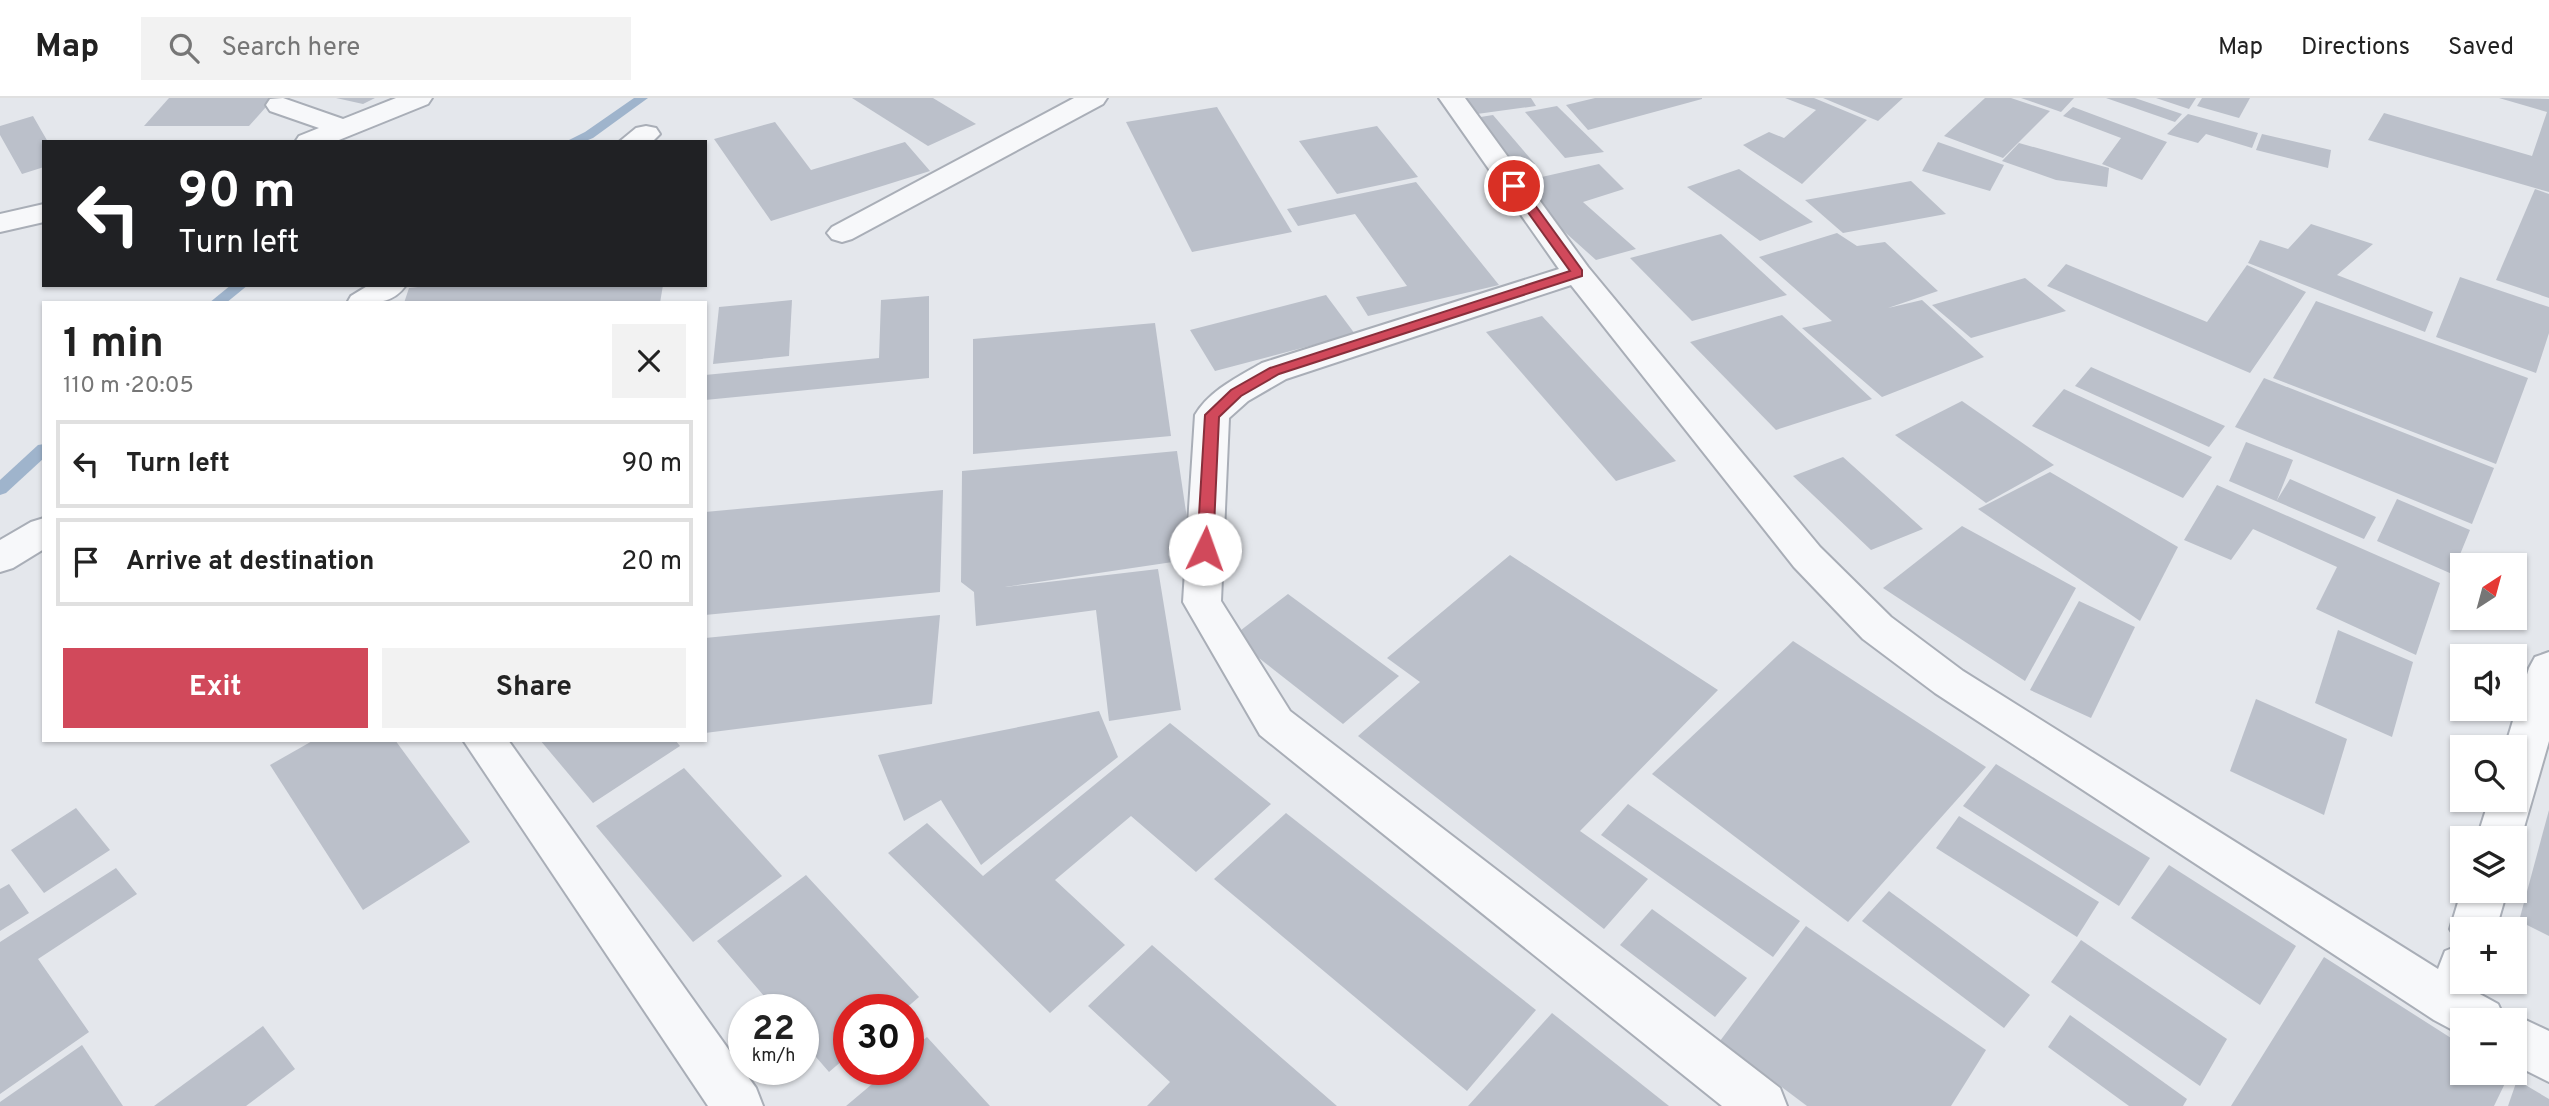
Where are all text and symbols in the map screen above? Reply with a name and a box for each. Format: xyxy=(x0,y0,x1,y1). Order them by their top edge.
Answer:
search box xyxy=(141,17,631,80)
text: Map xyxy=(35,27,99,69)
icon: search xyxy=(165,29,203,67)
text: Search here xyxy=(221,32,360,65)
text: Map xyxy=(2218,33,2263,63)
text: Directions xyxy=(2301,33,2410,63)
text: Saved xyxy=(2448,33,2514,63)
pin xyxy=(1484,156,1544,216)
text: 90 m xyxy=(178,163,296,225)
icon: arrive xyxy=(1495,167,1533,205)
icon: left xyxy=(63,168,154,259)
text: Turn left xyxy=(178,224,299,264)
text: 1 min xyxy=(63,319,164,372)
button: close xyxy=(612,324,686,398)
text: 110 m · 20:05 xyxy=(63,372,194,401)
icon: left xyxy=(67,445,105,483)
text: Turn left xyxy=(126,448,230,481)
text: 90 m xyxy=(622,448,682,481)
position arrow xyxy=(1168,512,1242,586)
icon: arrive xyxy=(67,543,105,581)
text: Arrive at destination xyxy=(126,546,374,579)
text: 20 m xyxy=(621,546,682,579)
north arrow xyxy=(2450,553,2527,630)
map controls xyxy=(2450,553,2527,1085)
button: sound xyxy=(2450,644,2527,721)
button: Exit xyxy=(63,648,368,728)
button: Share xyxy=(382,648,686,728)
button: search xyxy=(2450,735,2527,812)
button: layers xyxy=(2450,826,2527,903)
button: + xyxy=(2450,917,2527,994)
speed limit sign: 30 xyxy=(833,994,924,1085)
text: 22 xyxy=(752,1008,795,1052)
button: − xyxy=(2450,1008,2527,1085)
text: km/h xyxy=(752,1045,795,1068)

